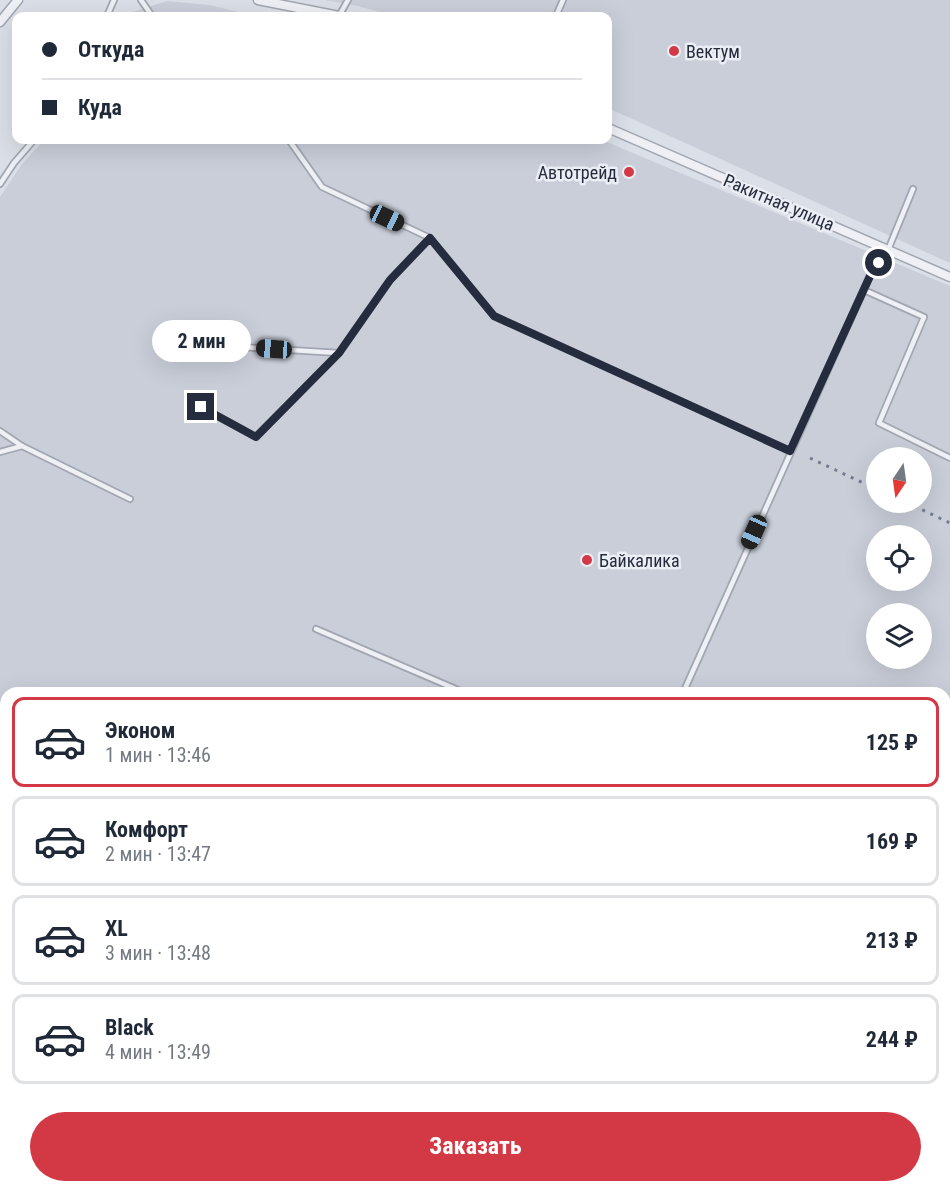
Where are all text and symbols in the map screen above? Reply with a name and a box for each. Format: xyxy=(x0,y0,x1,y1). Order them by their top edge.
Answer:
text: Откуда xyxy=(78,37,144,62)
place label: Вектум xyxy=(686,41,740,62)
marker: Вектум xyxy=(667,44,681,58)
text: Куда xyxy=(78,95,122,120)
place label: Автотрейд xyxy=(538,162,617,183)
marker: Автотрейд xyxy=(622,165,636,179)
street label: Ракитная улица xyxy=(721,169,837,235)
car xyxy=(367,202,407,234)
route start xyxy=(865,249,892,276)
callout: 2 мин xyxy=(152,320,250,362)
text: 2 мин xyxy=(178,329,225,353)
car xyxy=(255,339,293,359)
route end xyxy=(187,393,214,420)
north arrow xyxy=(866,447,932,513)
map controls xyxy=(866,447,932,669)
car xyxy=(738,512,770,552)
button: locate xyxy=(866,525,932,591)
place label: Байкалика xyxy=(599,550,680,571)
marker: Байкалика xyxy=(580,553,594,567)
button: layers xyxy=(866,603,932,669)
icon: car xyxy=(33,715,87,769)
text: Эконом xyxy=(105,718,175,743)
text: 125 ₽ xyxy=(866,730,918,755)
text: 1 мин · 13:46 xyxy=(105,743,211,767)
icon: car xyxy=(33,814,87,868)
text: Комфорт xyxy=(105,817,188,842)
text: 169 ₽ xyxy=(866,829,918,854)
text: 2 мин · 13:47 xyxy=(105,842,211,866)
icon: car xyxy=(33,913,87,967)
text: XL xyxy=(105,916,128,941)
text: 213 ₽ xyxy=(866,928,918,953)
text: 3 мин · 13:48 xyxy=(105,941,211,965)
icon: car xyxy=(33,1012,87,1066)
text: Black xyxy=(105,1015,154,1040)
text: 244 ₽ xyxy=(866,1027,918,1052)
text: 4 мин · 13:49 xyxy=(105,1040,211,1064)
button: Заказать xyxy=(30,1112,921,1181)

